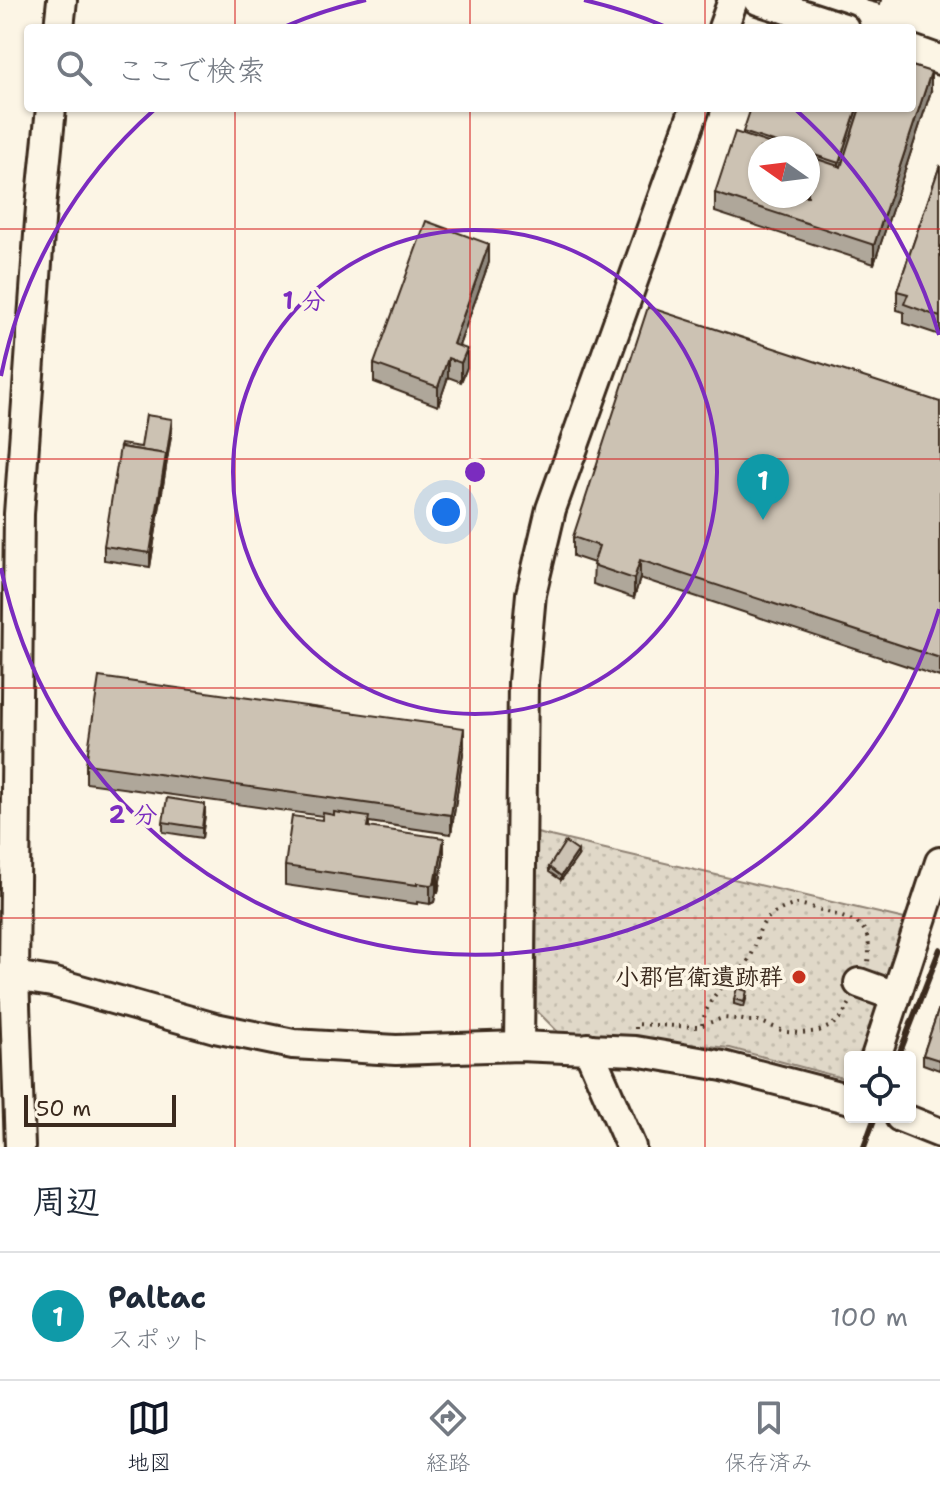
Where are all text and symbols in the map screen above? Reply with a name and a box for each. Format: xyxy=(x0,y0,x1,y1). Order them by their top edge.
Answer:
search box xyxy=(24,24,916,112)
icon: search xyxy=(52,46,96,90)
text: ここで検索 xyxy=(116,50,266,91)
north arrow xyxy=(748,136,820,208)
text: 1 分 xyxy=(282,285,326,317)
pin: 1 xyxy=(737,454,789,520)
centre of rings xyxy=(461,458,489,486)
your location xyxy=(426,492,466,532)
text: 2 分 xyxy=(108,799,158,831)
place label: 小郡官衛遺跡群 xyxy=(615,961,783,993)
marker: 小郡官衛遺跡群 xyxy=(790,968,808,986)
map controls xyxy=(844,1051,916,1123)
button: locate xyxy=(844,1051,916,1123)
scale bar xyxy=(24,1091,176,1127)
text: 50 m xyxy=(36,1094,91,1123)
text: 周辺 xyxy=(32,1178,100,1224)
text: Paltac xyxy=(108,1277,206,1318)
text: 1 xyxy=(52,1299,64,1334)
text: 100 m xyxy=(830,1299,908,1334)
text: スポット xyxy=(108,1321,212,1356)
tab: 地図 xyxy=(127,1396,171,1477)
tab: 経路 xyxy=(426,1396,470,1477)
tab: 保存済み xyxy=(725,1396,813,1477)

